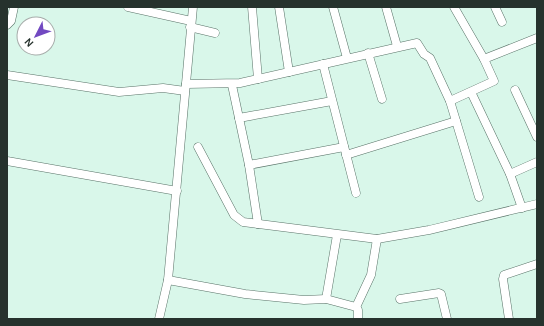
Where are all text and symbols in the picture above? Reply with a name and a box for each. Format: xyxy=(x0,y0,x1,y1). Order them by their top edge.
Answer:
north arrow xyxy=(16,16,56,56)
text: N xyxy=(21,35,36,50)

